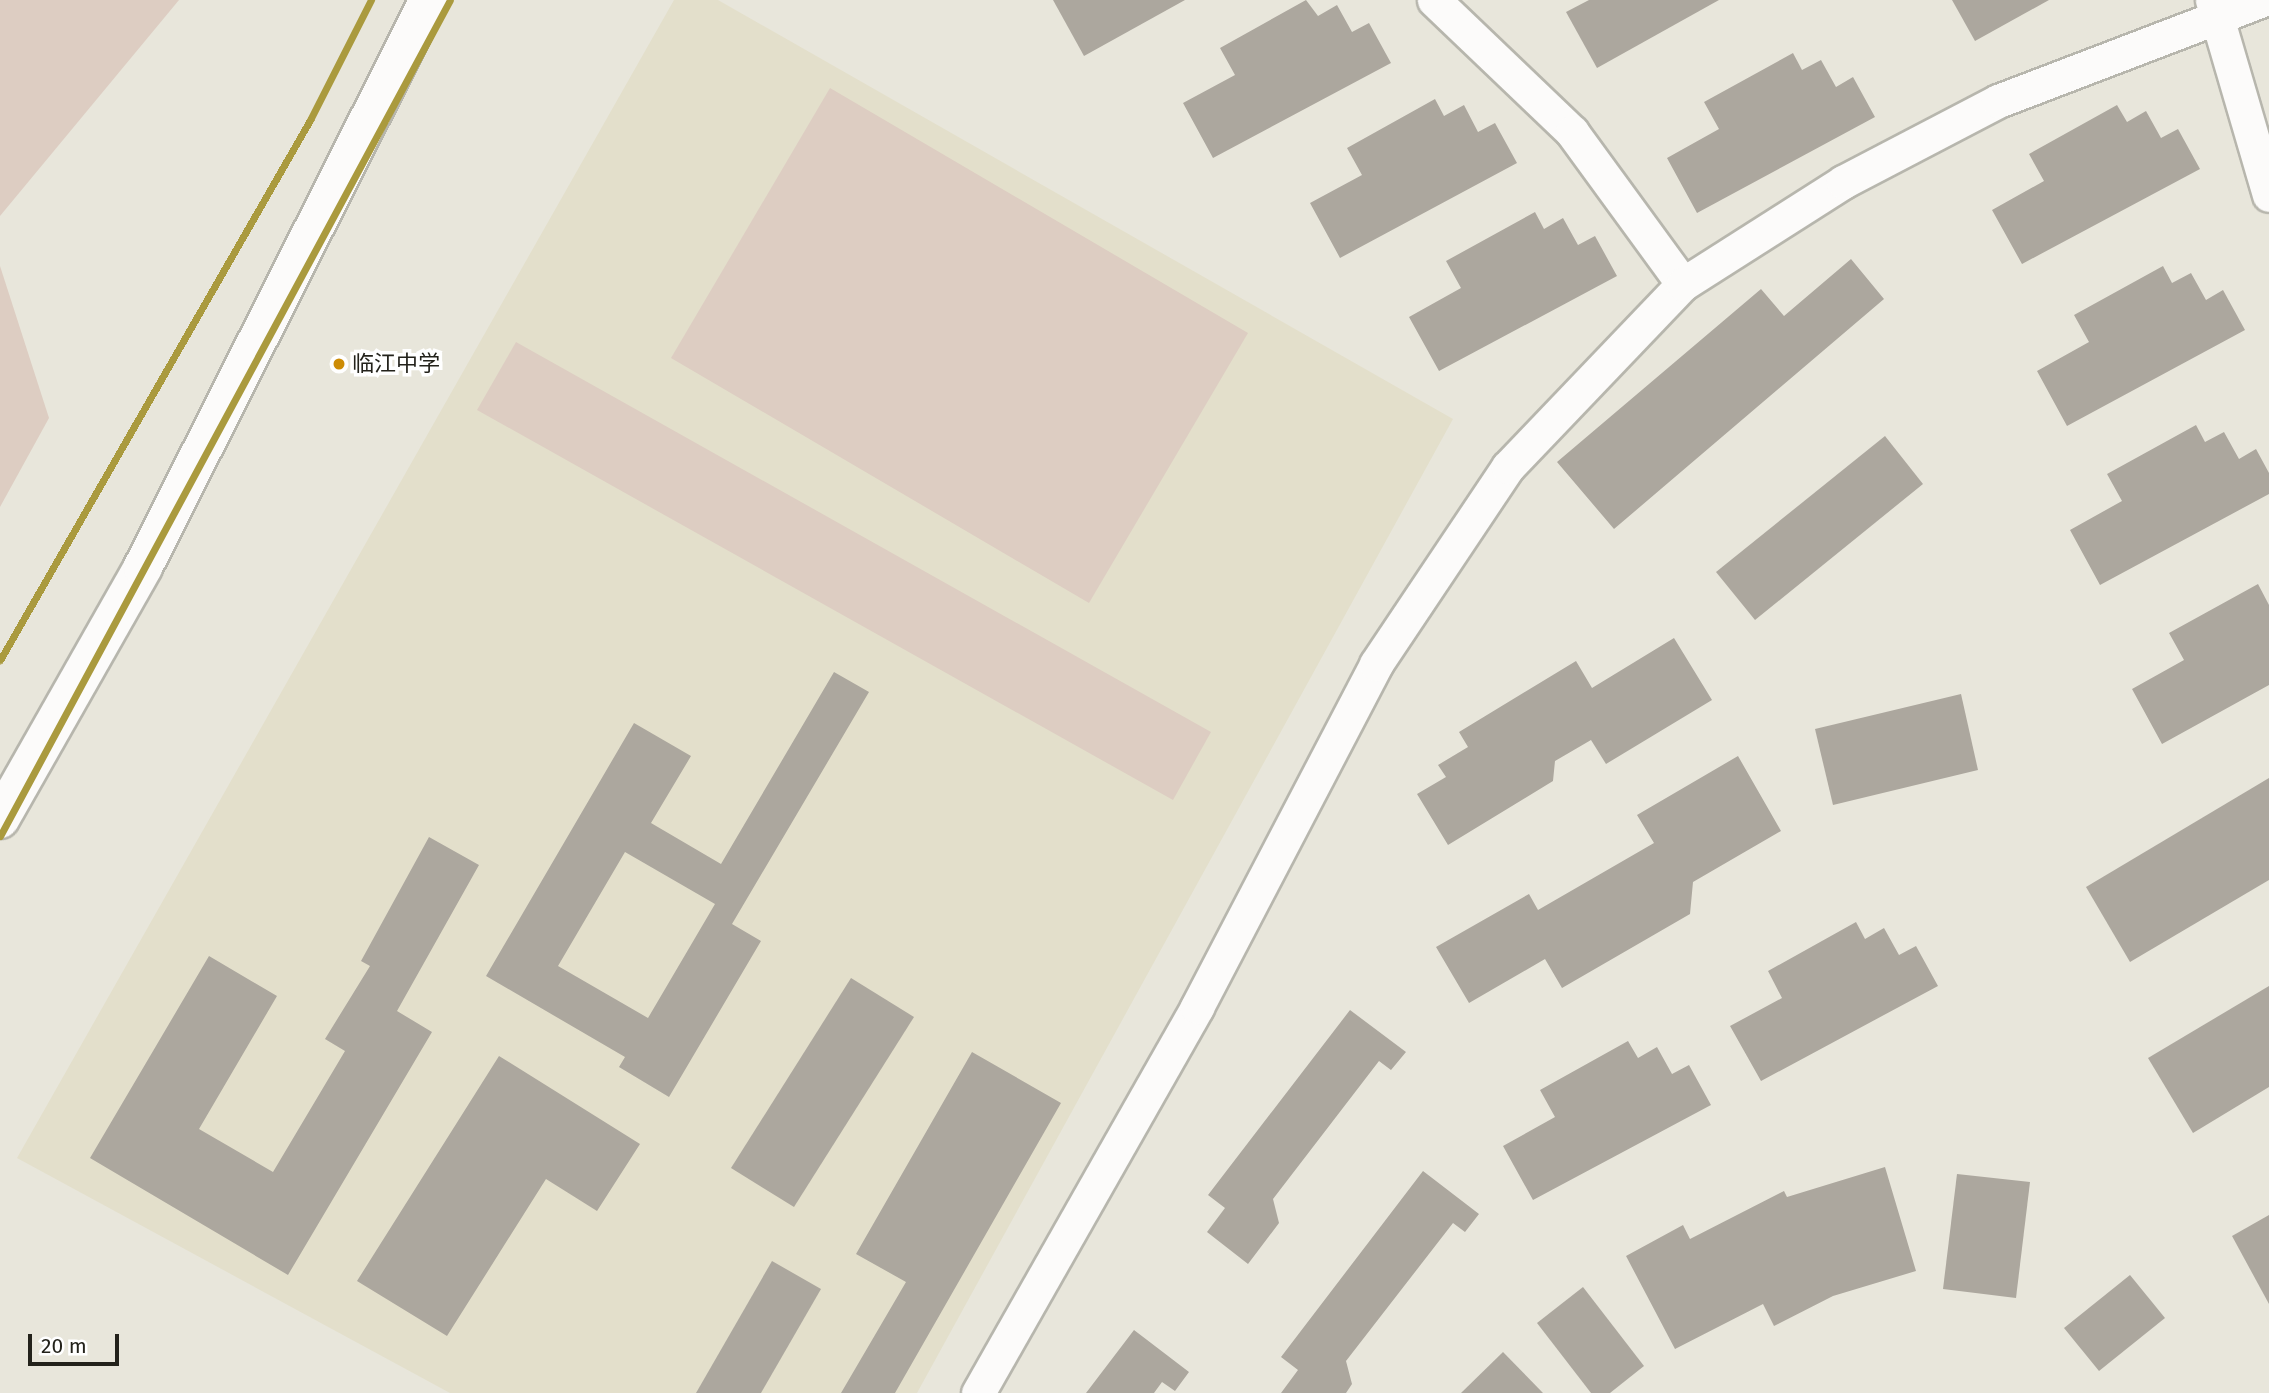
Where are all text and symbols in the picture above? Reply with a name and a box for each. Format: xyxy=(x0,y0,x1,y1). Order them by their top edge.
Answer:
place label: 临江中学 xyxy=(352,351,440,377)
marker: 临江中学 xyxy=(332,357,346,371)
scale bar xyxy=(32,1320,122,1364)
text: 20 m xyxy=(41,1333,87,1359)

